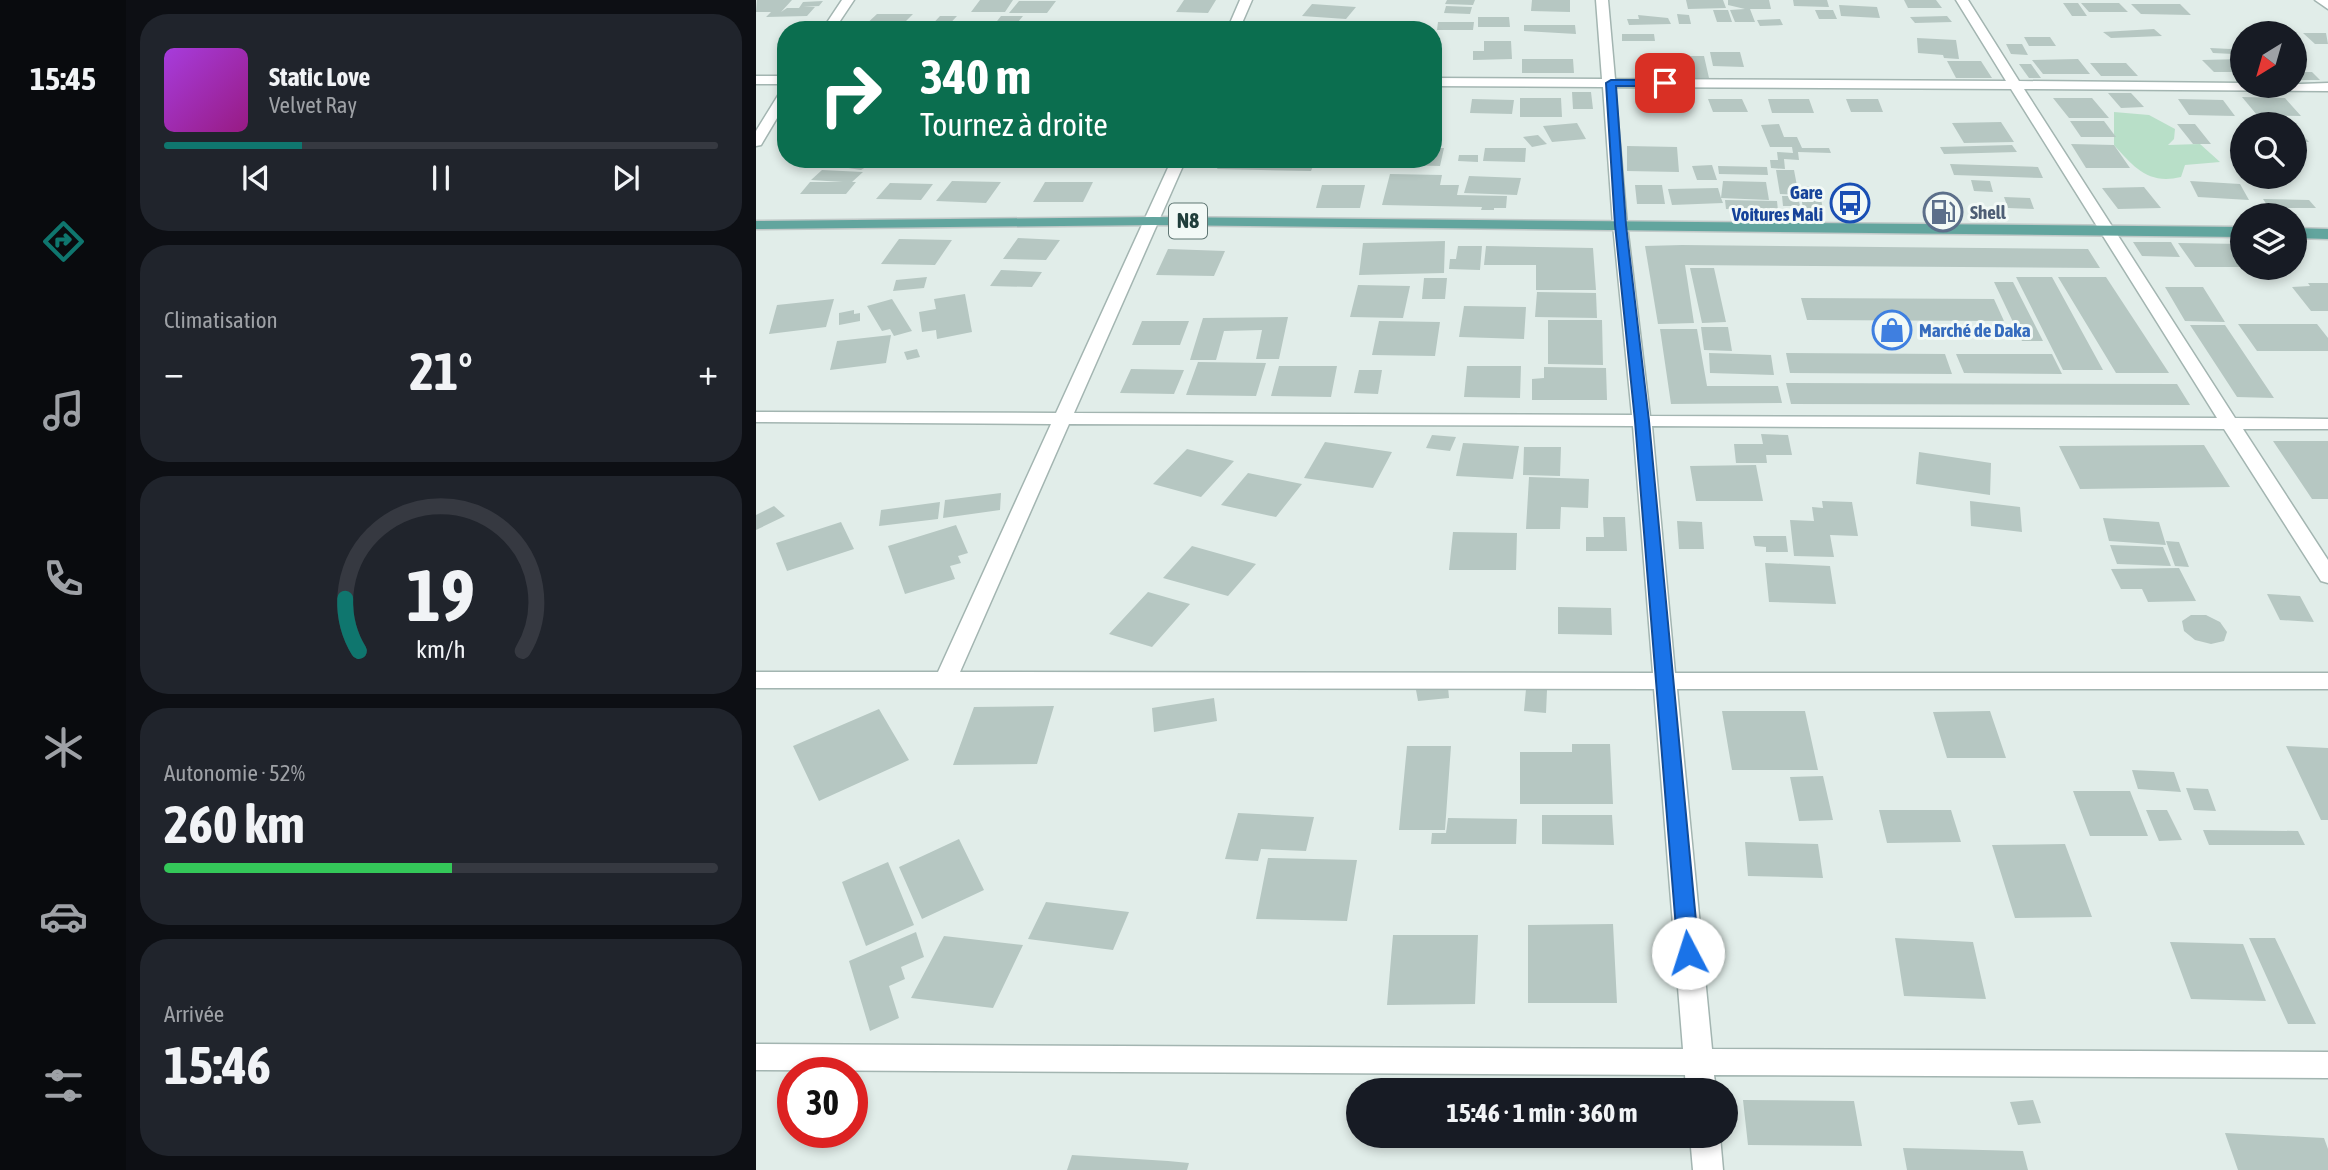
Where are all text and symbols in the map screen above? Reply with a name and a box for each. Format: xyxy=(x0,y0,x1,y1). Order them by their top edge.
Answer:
north arrow xyxy=(2230,21,2306,98)
map controls xyxy=(2230,21,2307,280)
text: 340 m xyxy=(920,48,1031,104)
icon: right xyxy=(805,49,896,140)
pin xyxy=(1635,53,1695,113)
text: 15:45 xyxy=(30,60,96,97)
text: Static Love xyxy=(269,62,370,92)
icon: arrive xyxy=(1646,64,1684,102)
text: Velvet Ray xyxy=(269,92,357,118)
text: Tournez à droite xyxy=(920,106,1108,143)
button: search xyxy=(2230,112,2307,189)
icon: previous xyxy=(237,159,275,197)
icon: pause xyxy=(422,159,460,197)
icon: next xyxy=(607,159,645,197)
place label: Gare Voitures Mali xyxy=(1731,181,1823,225)
bus stop icon: Gare Voitures Mali xyxy=(1829,182,1871,224)
fuel station icon: Shell xyxy=(1922,191,1964,233)
place label: Shell xyxy=(1970,201,2007,223)
button: layers xyxy=(2230,203,2307,280)
road number: N8 xyxy=(1169,204,1207,238)
icon: directions xyxy=(39,217,88,266)
text: Climatisation xyxy=(164,307,278,333)
shop icon: Marché de Daka xyxy=(1871,309,1913,351)
place label: Marché de Daka xyxy=(1919,319,2031,341)
text: 21° xyxy=(409,341,473,401)
text: − xyxy=(164,350,184,393)
text: + xyxy=(698,350,718,393)
icon: music xyxy=(39,386,88,435)
text: 19 xyxy=(407,553,475,636)
icon: phone xyxy=(39,554,88,603)
text: km/h xyxy=(416,635,466,663)
icon: climate xyxy=(39,723,88,772)
text: Autonomie · 52% xyxy=(164,760,305,786)
text: 260 km xyxy=(164,794,305,854)
icon: car xyxy=(39,892,88,941)
position arrow xyxy=(1651,916,1725,990)
text: Arrivée xyxy=(164,1001,224,1027)
text: 15:46 xyxy=(164,1035,271,1095)
speed limit sign: 30 xyxy=(777,1057,868,1148)
icon: filters xyxy=(39,1061,88,1110)
text: 15:46 · 1 min · 360 m xyxy=(1447,1098,1637,1128)

